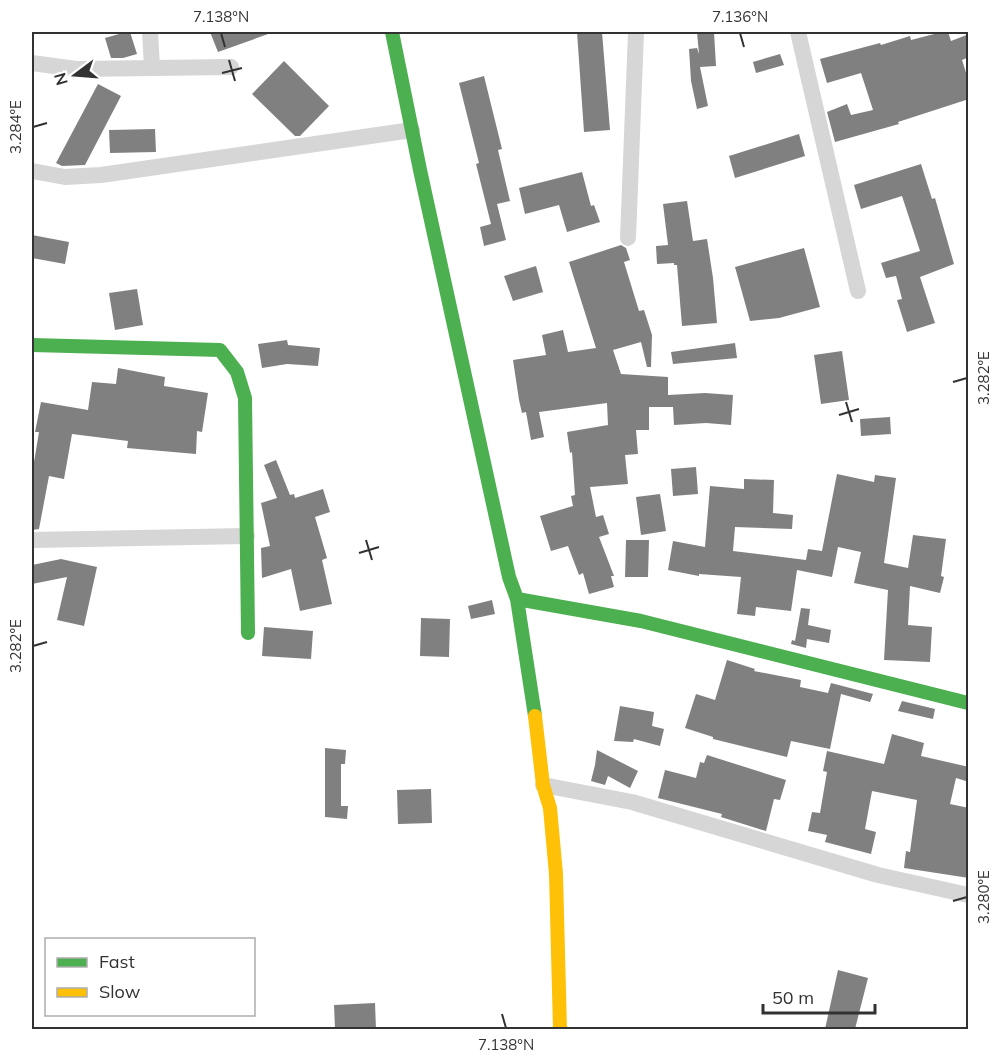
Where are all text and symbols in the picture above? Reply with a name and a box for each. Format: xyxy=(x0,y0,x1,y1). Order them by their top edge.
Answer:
text: 7.138°N xyxy=(193,7,249,26)
text: 7.136°N xyxy=(712,7,768,26)
north arrow xyxy=(45,45,105,105)
text: N xyxy=(49,71,72,88)
text: 3.284°E xyxy=(6,100,25,154)
text: 3.282°E xyxy=(974,351,993,405)
text: 3.282°E xyxy=(6,619,25,673)
text: 3.280°E xyxy=(974,870,993,924)
legend xyxy=(45,938,255,1016)
text: Fast xyxy=(99,950,135,973)
scale bar xyxy=(763,977,876,1015)
text: Slow xyxy=(99,980,141,1003)
text: 50 m xyxy=(772,986,814,1009)
text: 7.138°N xyxy=(478,1035,534,1054)

